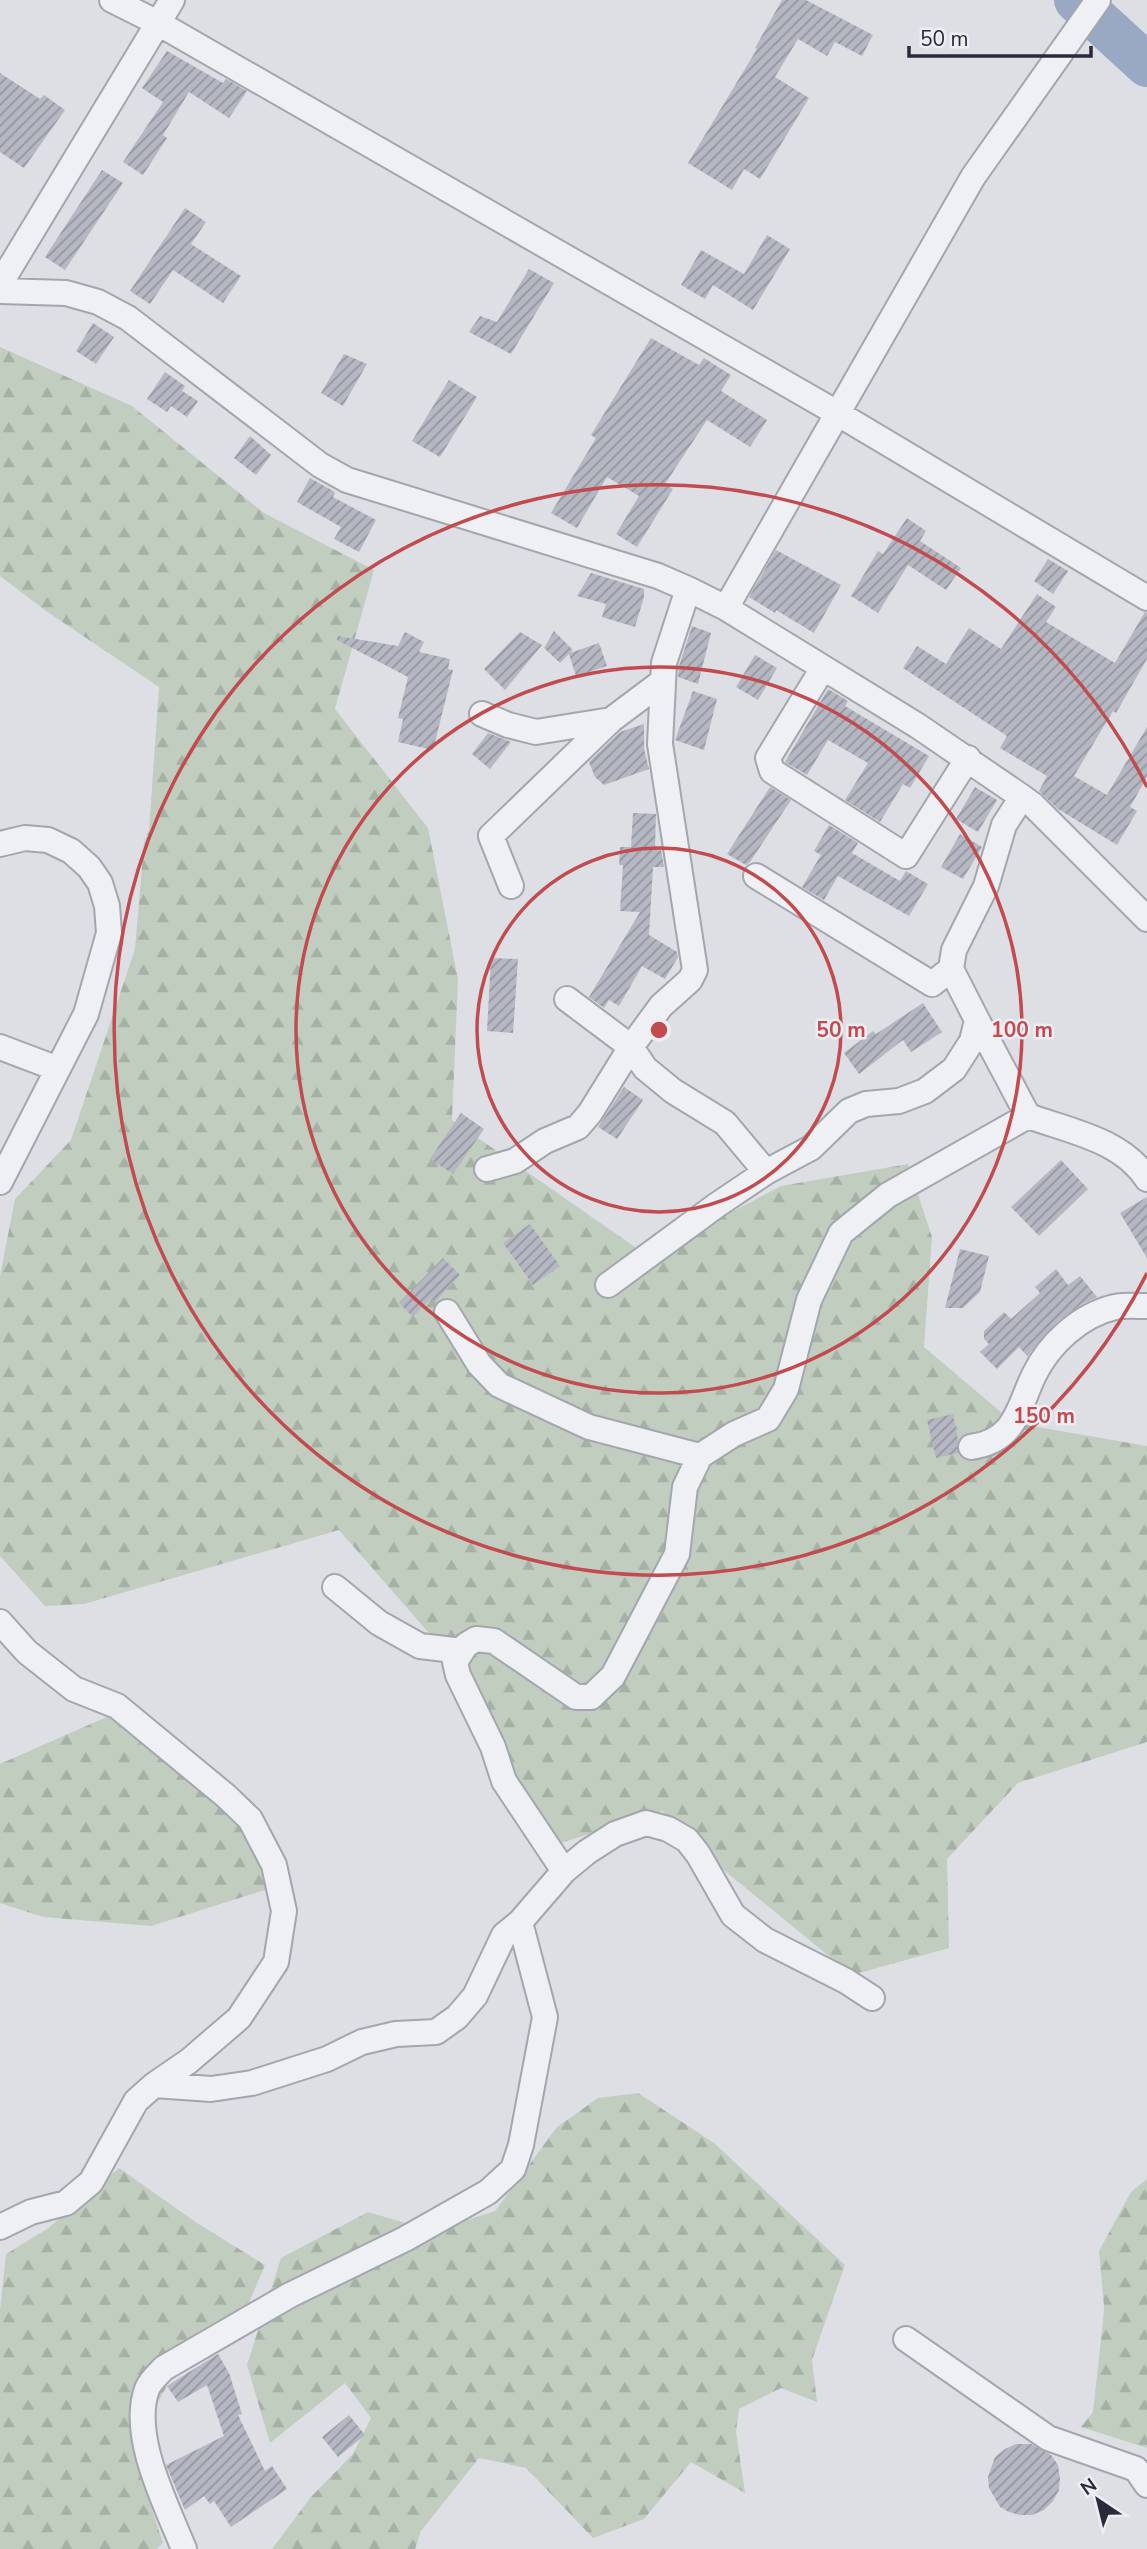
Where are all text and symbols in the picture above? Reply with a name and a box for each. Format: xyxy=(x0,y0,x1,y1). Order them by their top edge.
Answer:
scale bar xyxy=(909,14,1091,58)
text: 50 m xyxy=(920,25,969,53)
text: 50 m xyxy=(816,1016,866,1044)
text: 100 m xyxy=(991,1016,1053,1044)
centre of rings xyxy=(647,1018,671,1042)
text: 150 m xyxy=(1013,1402,1075,1430)
north arrow xyxy=(1063,2465,1133,2535)
text: N xyxy=(1076,2472,1102,2502)

